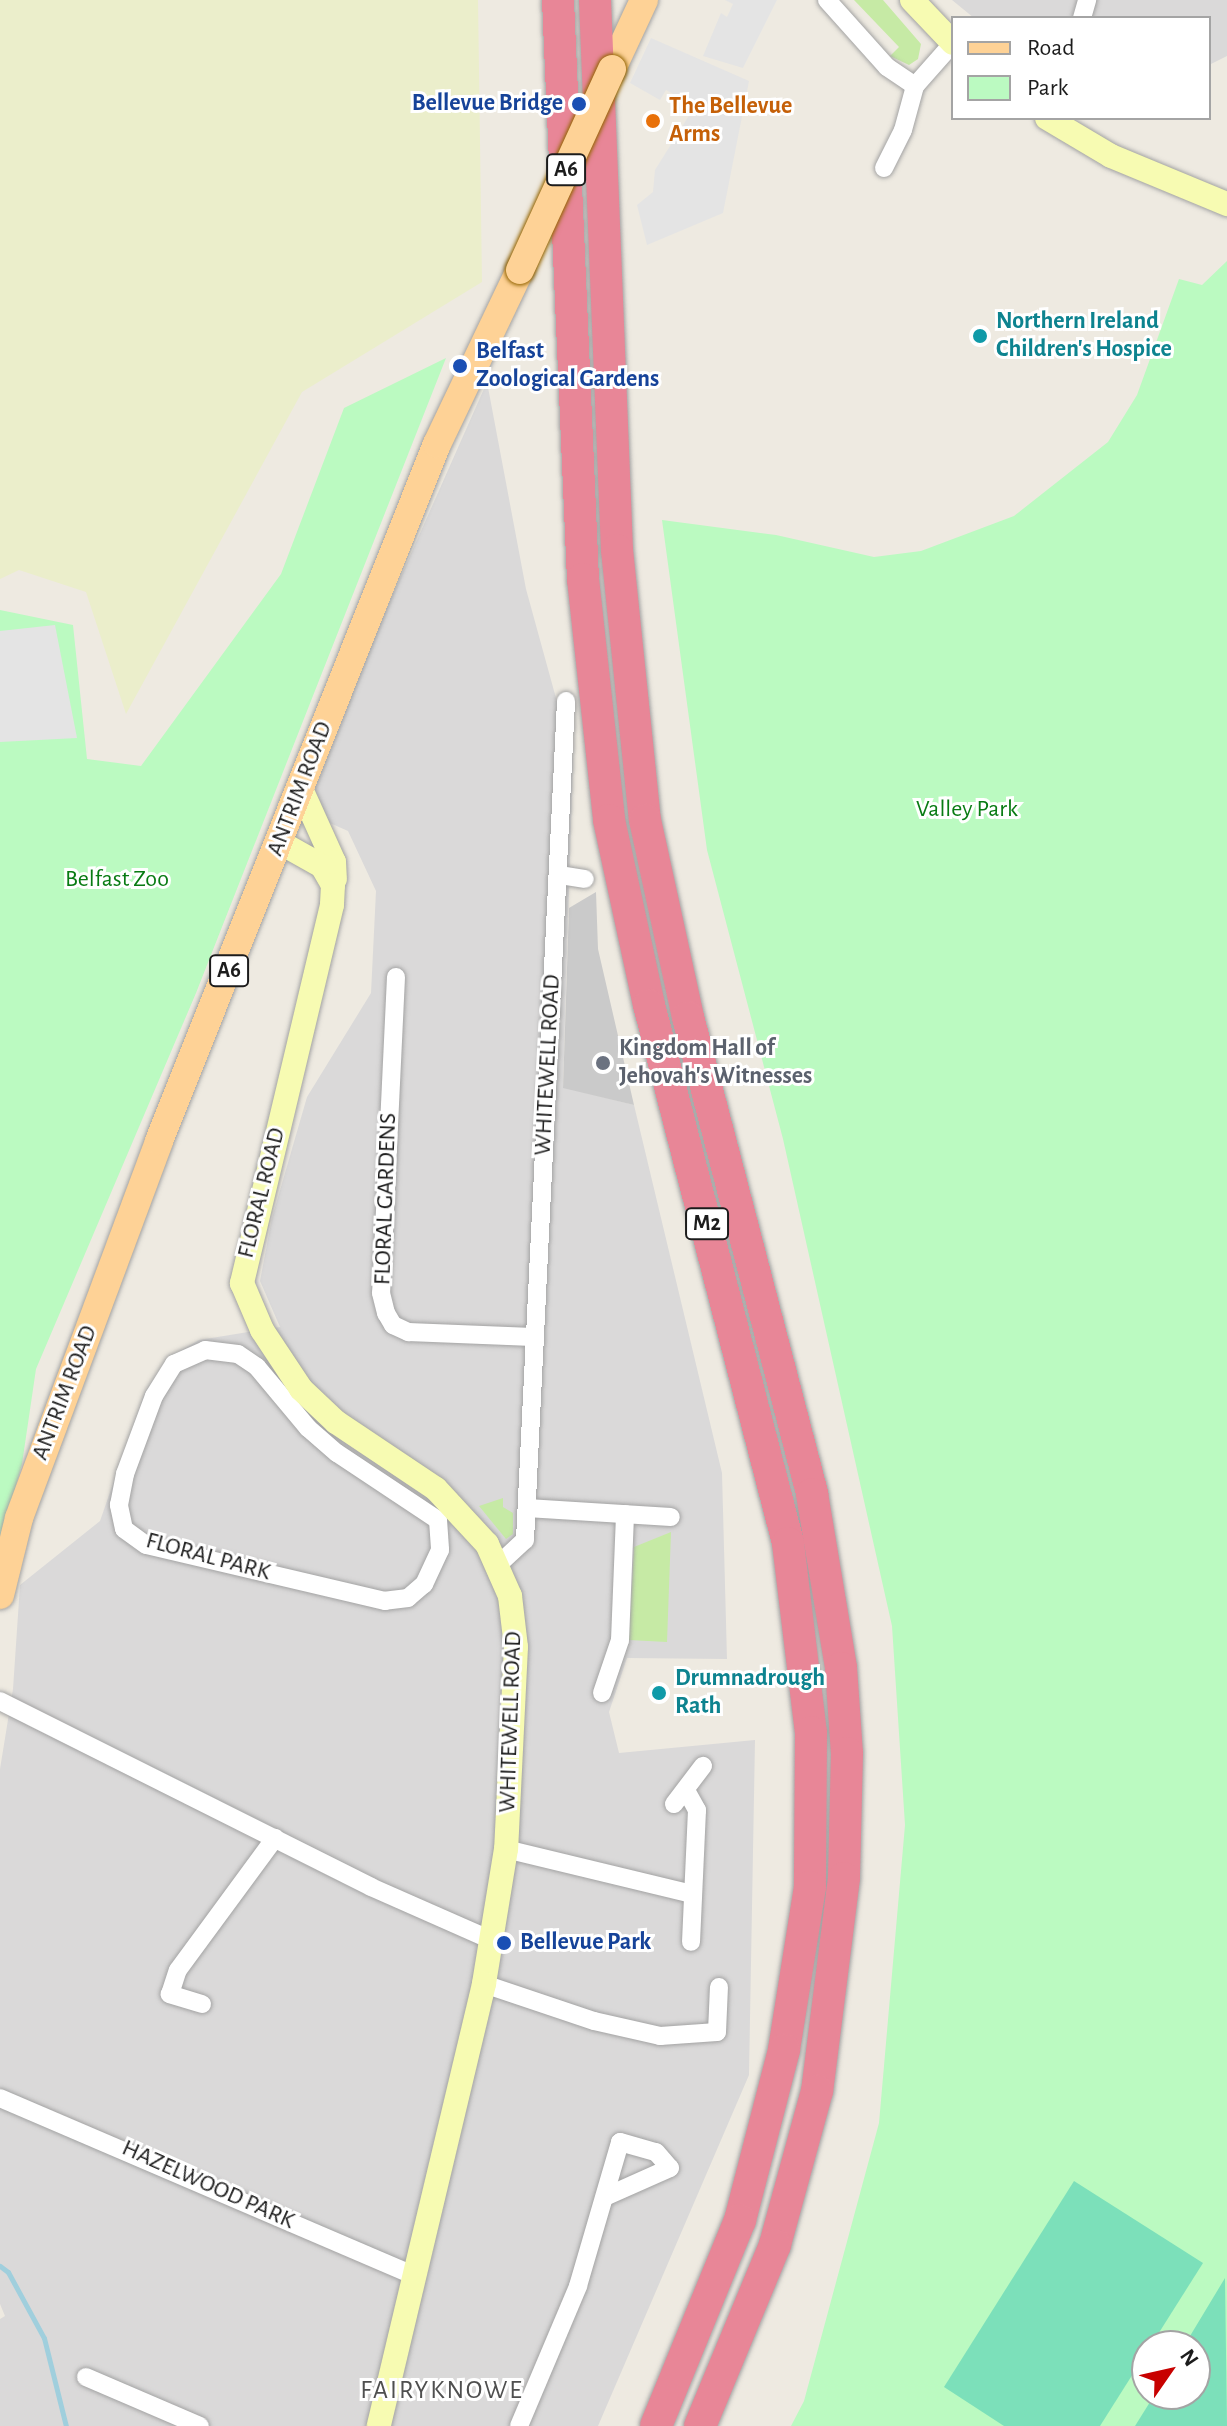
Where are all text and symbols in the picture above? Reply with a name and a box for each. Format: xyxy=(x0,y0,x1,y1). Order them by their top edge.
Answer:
legend xyxy=(951,16,1211,120)
text: Road xyxy=(1027,36,1075,60)
text: Park xyxy=(1027,76,1068,100)
place label: Bellevue Bridge xyxy=(412,90,563,118)
place label: The Bellevue Arms xyxy=(669,93,792,149)
marker: Bellevue Bridge xyxy=(570,95,588,113)
marker: The Bellevue Arms xyxy=(644,112,662,130)
road number: A6 xyxy=(546,152,586,188)
place label: Northern Ireland Children's Hospice xyxy=(996,308,1172,364)
marker: Northern Ireland Children's Hospice xyxy=(971,327,989,345)
place label: Belfast Zoological Gardens xyxy=(476,338,659,394)
marker: Belfast Zoological Gardens xyxy=(451,357,469,375)
street label: ANTRIM ROAD xyxy=(261,718,339,860)
park label: Valley Park xyxy=(916,796,1018,824)
park label: Belfast Zoo xyxy=(65,866,169,894)
road number: A6 xyxy=(209,953,249,989)
street label: WHITEWELL ROAD xyxy=(529,974,567,1156)
place label: Kingdom Hall of Jehovah's Witnesses xyxy=(619,1035,812,1091)
marker: Kingdom Hall of Jehovah's Witnesses xyxy=(594,1054,612,1072)
street label: FLORAL GARDENS xyxy=(369,1112,403,1286)
street label: FLORAL ROAD xyxy=(232,1125,292,1261)
road number: M2 xyxy=(685,1206,729,1242)
street label: ANTRIM ROAD xyxy=(26,1322,104,1464)
street label: FLORAL PARK xyxy=(143,1527,273,1587)
street label: WHITEWELL ROAD xyxy=(493,1631,529,1813)
place label: Drumnadrough Rath xyxy=(675,1665,825,1721)
marker: Drumnadrough Rath xyxy=(650,1684,668,1702)
place label: Bellevue Park xyxy=(520,1929,651,1957)
marker: Bellevue Park xyxy=(495,1934,513,1952)
street label: HAZELWOOD PARK xyxy=(117,2134,299,2236)
north arrow xyxy=(1131,2330,1211,2410)
text: N xyxy=(1176,2345,1203,2370)
district label: FAIRYKNOWE xyxy=(360,2375,524,2407)

